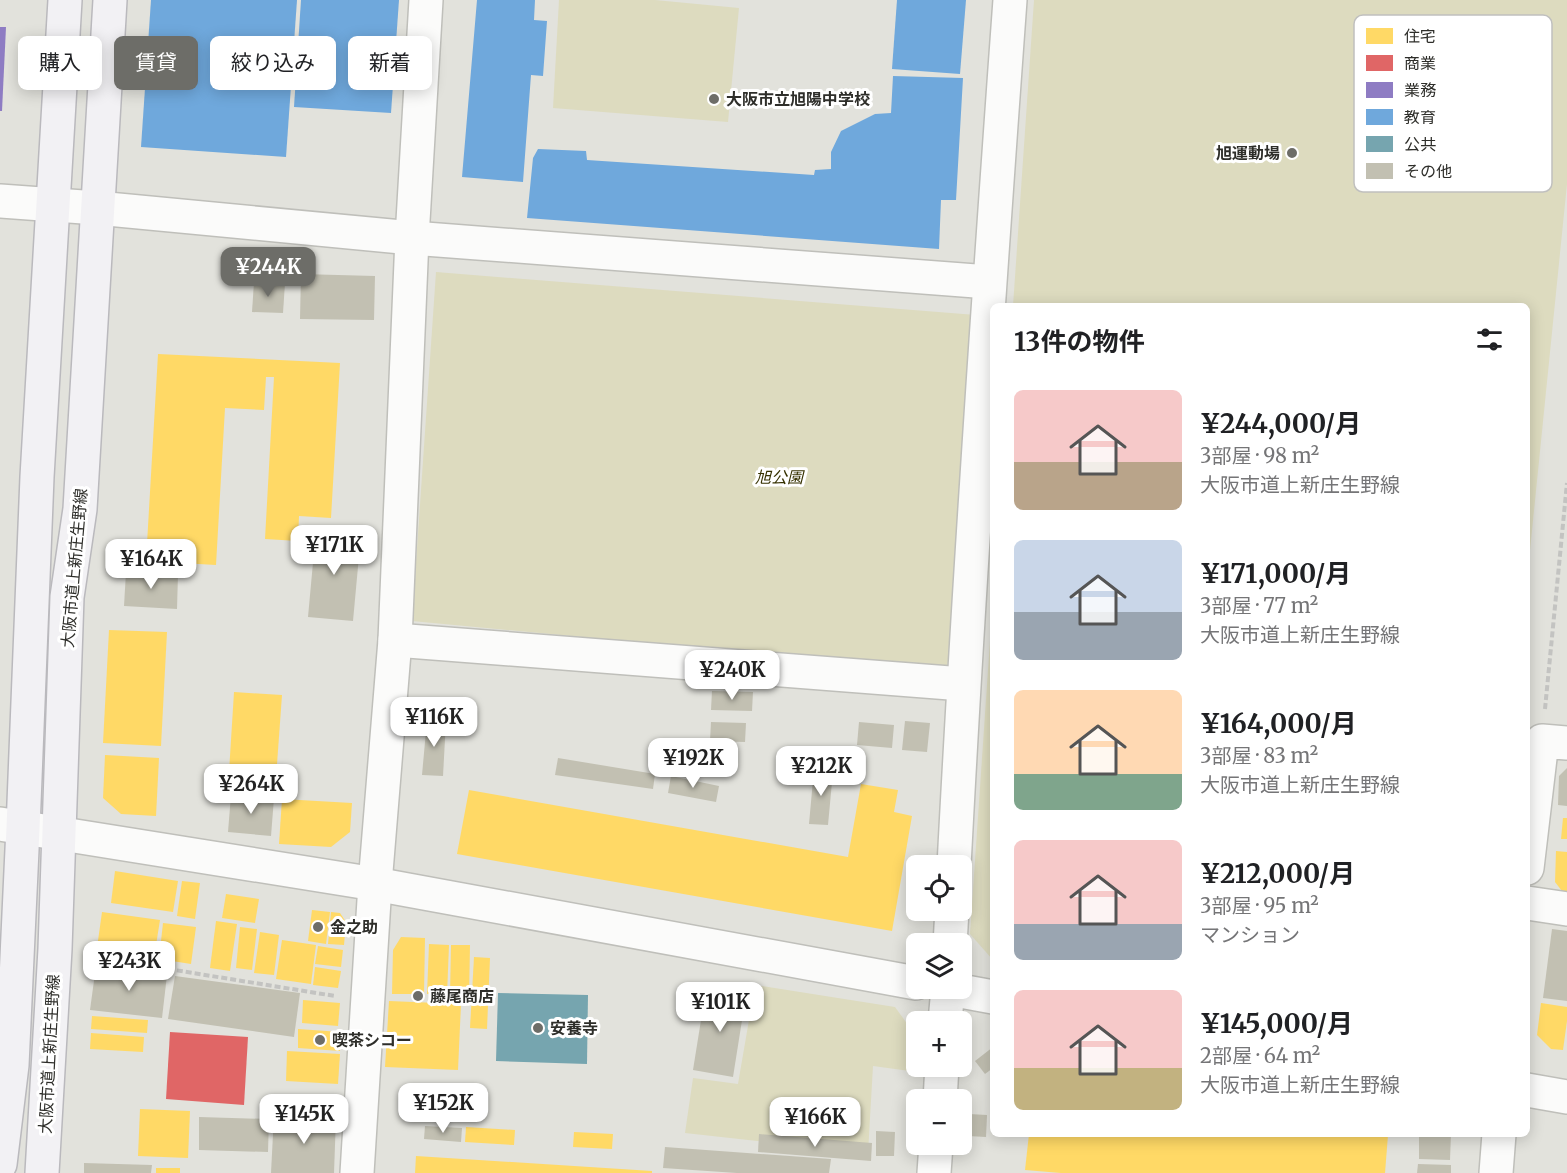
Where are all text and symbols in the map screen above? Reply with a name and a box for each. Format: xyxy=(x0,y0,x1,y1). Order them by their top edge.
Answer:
legend xyxy=(1354,15,1552,192)
text: 住宅 xyxy=(1404,26,1436,46)
chip: 購入 xyxy=(18,36,102,90)
chip: 賃貸 xyxy=(114,36,198,90)
chip: 絞り込み xyxy=(210,36,336,90)
chip: 新着 xyxy=(348,36,432,90)
text: 商業 xyxy=(1404,53,1436,73)
text: 業務 xyxy=(1404,80,1436,100)
place label: 大阪市立旭陽中学校 xyxy=(726,89,870,109)
marker: 大阪市立旭陽中学校 xyxy=(707,92,721,106)
text: 教育 xyxy=(1404,107,1436,127)
text: 公共 xyxy=(1404,134,1436,154)
place label: 旭運動場 xyxy=(1216,143,1280,163)
marker: 旭運動場 xyxy=(1285,146,1299,160)
text: その他 xyxy=(1404,161,1452,181)
pin: ¥244K xyxy=(226,247,310,298)
text: ¥244K xyxy=(235,254,301,279)
icon: filters xyxy=(1473,323,1506,356)
text: 13件の物件 xyxy=(1014,325,1144,358)
text: ¥244,000/月 xyxy=(1200,407,1361,440)
icon: home xyxy=(1062,414,1134,486)
text: 3部屋 · 98 m² xyxy=(1200,443,1319,468)
park label: 旭公園 xyxy=(755,467,805,487)
text: 大阪市道上新庄生野線 xyxy=(1200,472,1400,497)
street label: 大阪市道上新庄生野線 xyxy=(57,487,91,649)
pin: ¥171K xyxy=(292,525,376,576)
text: ¥171K xyxy=(305,532,363,557)
pin: ¥164K xyxy=(109,539,193,590)
text: ¥164K xyxy=(119,546,183,571)
text: ¥171,000/月 xyxy=(1200,557,1351,590)
icon: home xyxy=(1062,564,1134,636)
text: 3部屋 · 77 m² xyxy=(1200,593,1318,618)
text: 大阪市道上新庄生野線 xyxy=(1200,622,1400,647)
pin: ¥240K xyxy=(690,650,774,701)
text: ¥240K xyxy=(699,657,765,682)
pin: ¥116K xyxy=(392,697,476,748)
text: ¥116K xyxy=(404,704,464,729)
text: ¥164,000/月 xyxy=(1200,707,1357,740)
icon: home xyxy=(1062,714,1134,786)
pin: ¥192K xyxy=(651,738,735,789)
text: 3部屋 · 83 m² xyxy=(1200,743,1318,768)
text: ¥192K xyxy=(662,745,724,770)
pin: ¥212K xyxy=(779,746,863,797)
text: ¥212K xyxy=(790,753,852,778)
pin: ¥264K xyxy=(209,764,293,815)
text: ¥264K xyxy=(218,771,284,796)
text: 大阪市道上新庄生野線 xyxy=(1200,772,1400,797)
map controls xyxy=(906,855,972,1155)
button: locate xyxy=(906,855,972,921)
text: ¥212,000/月 xyxy=(1200,857,1355,890)
icon: home xyxy=(1062,864,1134,936)
text: 3部屋 · 95 m² xyxy=(1200,893,1319,918)
place label: 金之助 xyxy=(330,917,378,937)
marker: 金之助 xyxy=(311,920,325,934)
text: マンション xyxy=(1200,922,1300,947)
button: layers xyxy=(906,933,972,999)
pin: ¥243K xyxy=(87,941,171,992)
text: ¥243K xyxy=(97,948,161,973)
street label: 大阪市道上新庄生野線 xyxy=(35,974,63,1134)
pin: ¥101K xyxy=(678,982,762,1033)
place label: 藤尾商店 xyxy=(430,986,494,1006)
marker: 藤尾商店 xyxy=(411,989,425,1003)
text: ¥101K xyxy=(690,989,750,1014)
text: ¥145,000/月 xyxy=(1200,1007,1353,1040)
button: + xyxy=(906,1011,972,1077)
icon: home xyxy=(1062,1014,1134,1086)
place label: 安養寺 xyxy=(550,1018,598,1038)
marker: 安養寺 xyxy=(531,1021,545,1035)
place label: 喫茶シコー xyxy=(332,1030,412,1050)
marker: 喫茶シコー xyxy=(313,1033,327,1047)
text: 2部屋 · 64 m² xyxy=(1200,1043,1320,1068)
text: 大阪市道上新庄生野線 xyxy=(1200,1072,1400,1097)
pin: ¥152K xyxy=(401,1083,485,1134)
button: − xyxy=(906,1089,972,1155)
text: ¥152K xyxy=(412,1090,474,1115)
pin: ¥145K xyxy=(262,1094,346,1145)
pin: ¥166K xyxy=(773,1097,857,1148)
text: ¥145K xyxy=(273,1101,335,1126)
text: ¥166K xyxy=(784,1104,846,1129)

